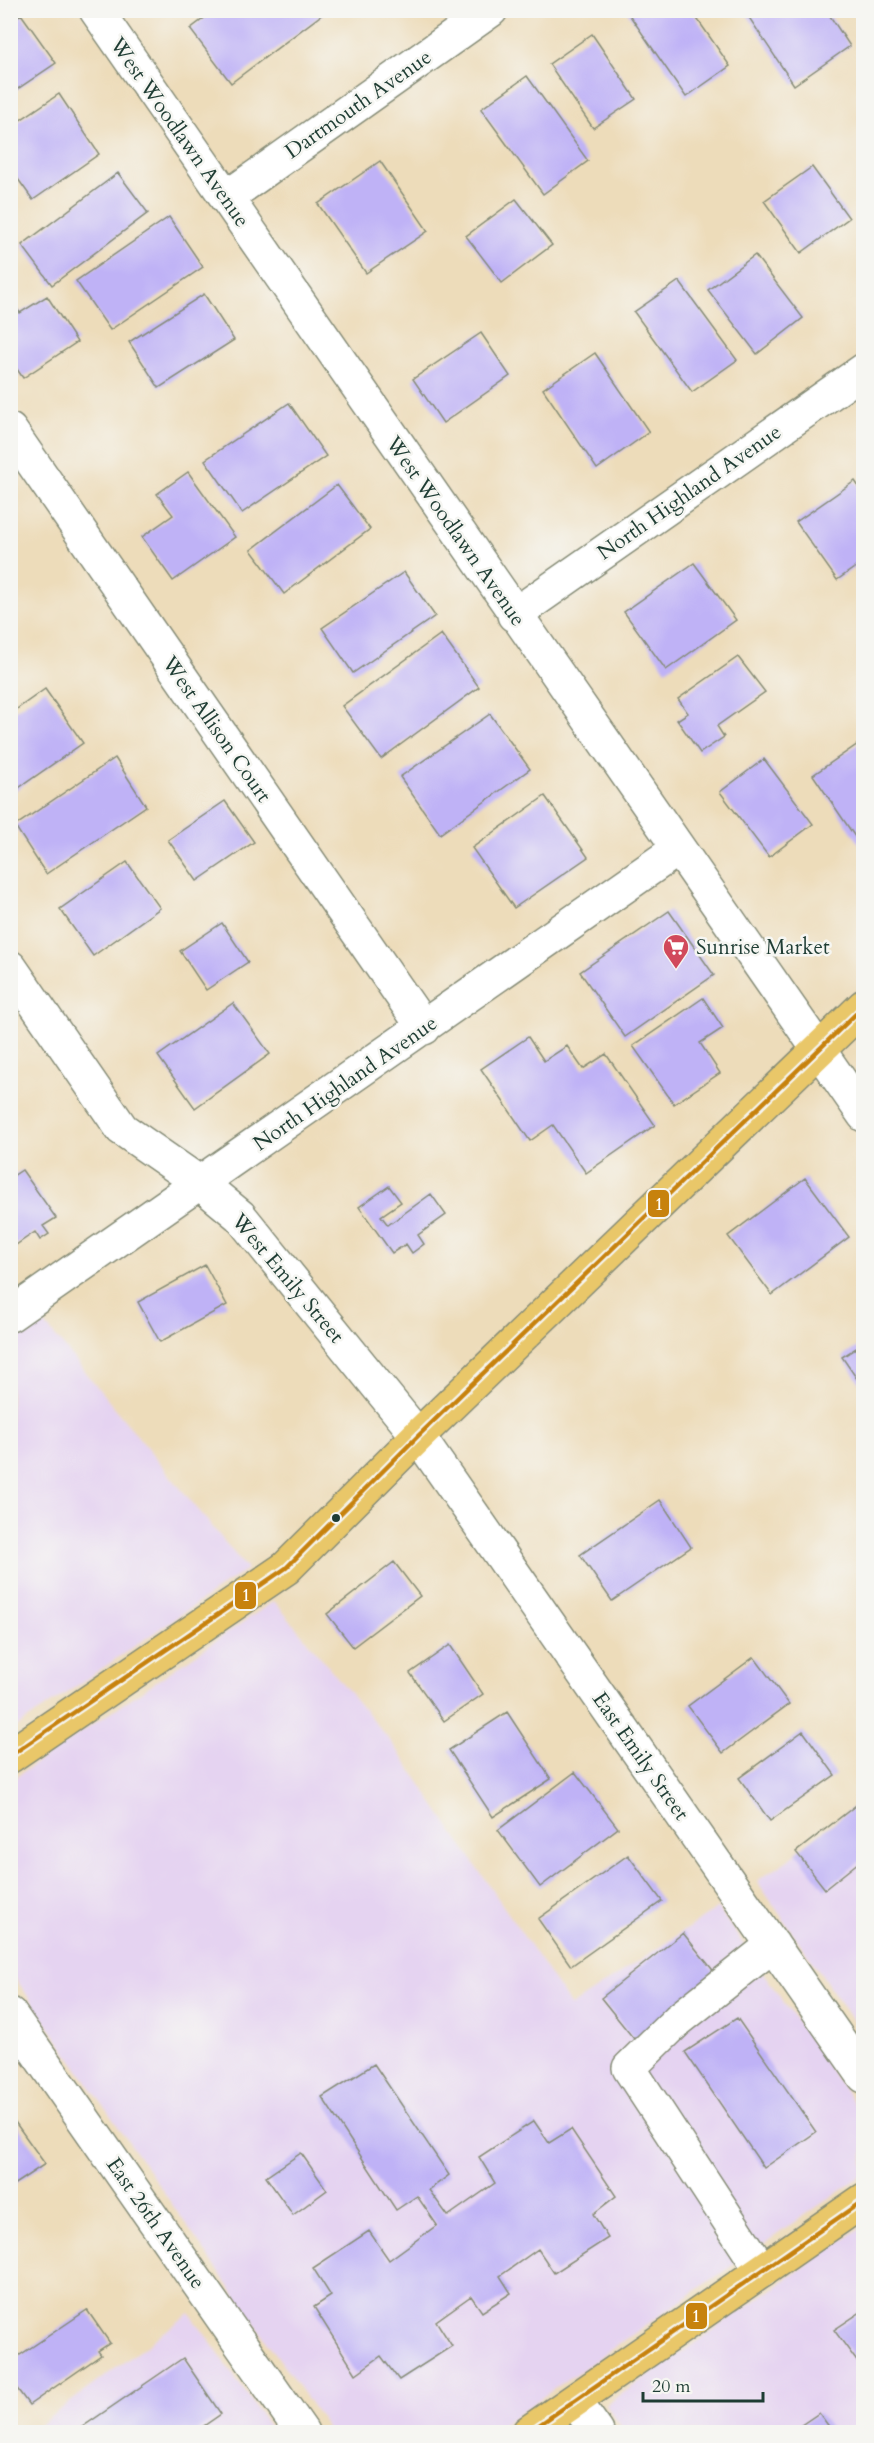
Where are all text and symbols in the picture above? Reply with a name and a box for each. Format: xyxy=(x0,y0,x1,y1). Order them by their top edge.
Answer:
street label: West Woodlawn Avenue xyxy=(102,31,256,233)
street label: Dartmouth Avenue xyxy=(279,43,437,166)
street label: North Highland Avenue xyxy=(591,418,787,567)
street label: West Woodlawn Avenue xyxy=(378,430,532,632)
street label: West Allison Court xyxy=(155,649,278,809)
supermarket icon: Sunrise Market xyxy=(661,932,691,970)
place label: Sunrise Market xyxy=(696,933,830,962)
street label: North Highland Avenue xyxy=(247,1009,443,1158)
line badge: 1 xyxy=(647,1189,670,1218)
text: 1 xyxy=(655,1194,663,1216)
street label: West Emily Street xyxy=(224,1206,351,1350)
unlabelled marker xyxy=(330,1512,342,1524)
line badge: 1 xyxy=(234,1581,257,1610)
text: 1 xyxy=(242,1585,250,1607)
street label: East Emily Street xyxy=(586,1686,696,1827)
street label: East 26th Avenue xyxy=(99,2152,212,2295)
line badge: 1 xyxy=(685,2302,708,2330)
text: 1 xyxy=(692,2306,700,2328)
scale bar xyxy=(643,2365,763,2403)
text: 20 m xyxy=(652,2374,691,2399)

